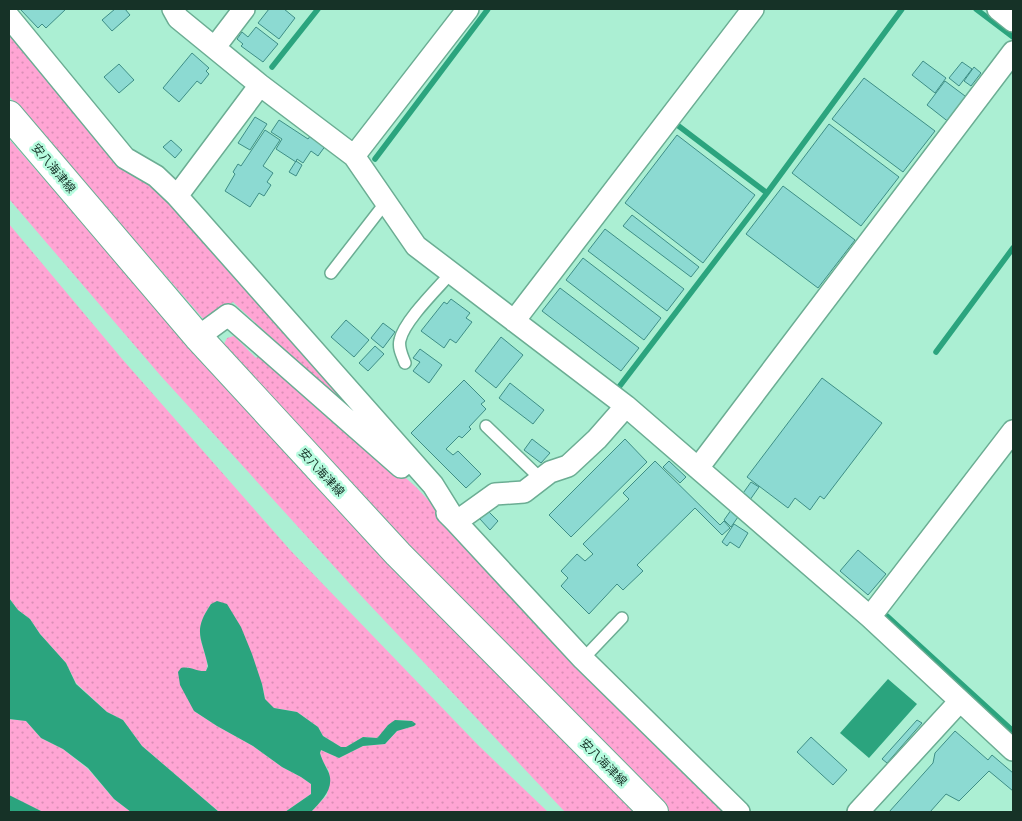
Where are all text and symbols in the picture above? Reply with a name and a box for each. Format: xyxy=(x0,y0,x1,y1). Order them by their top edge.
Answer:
street label: 安八海津線 xyxy=(28,140,80,196)
street label: 安八海津線 xyxy=(295,444,349,500)
street label: 安八海津線 xyxy=(577,735,631,789)

